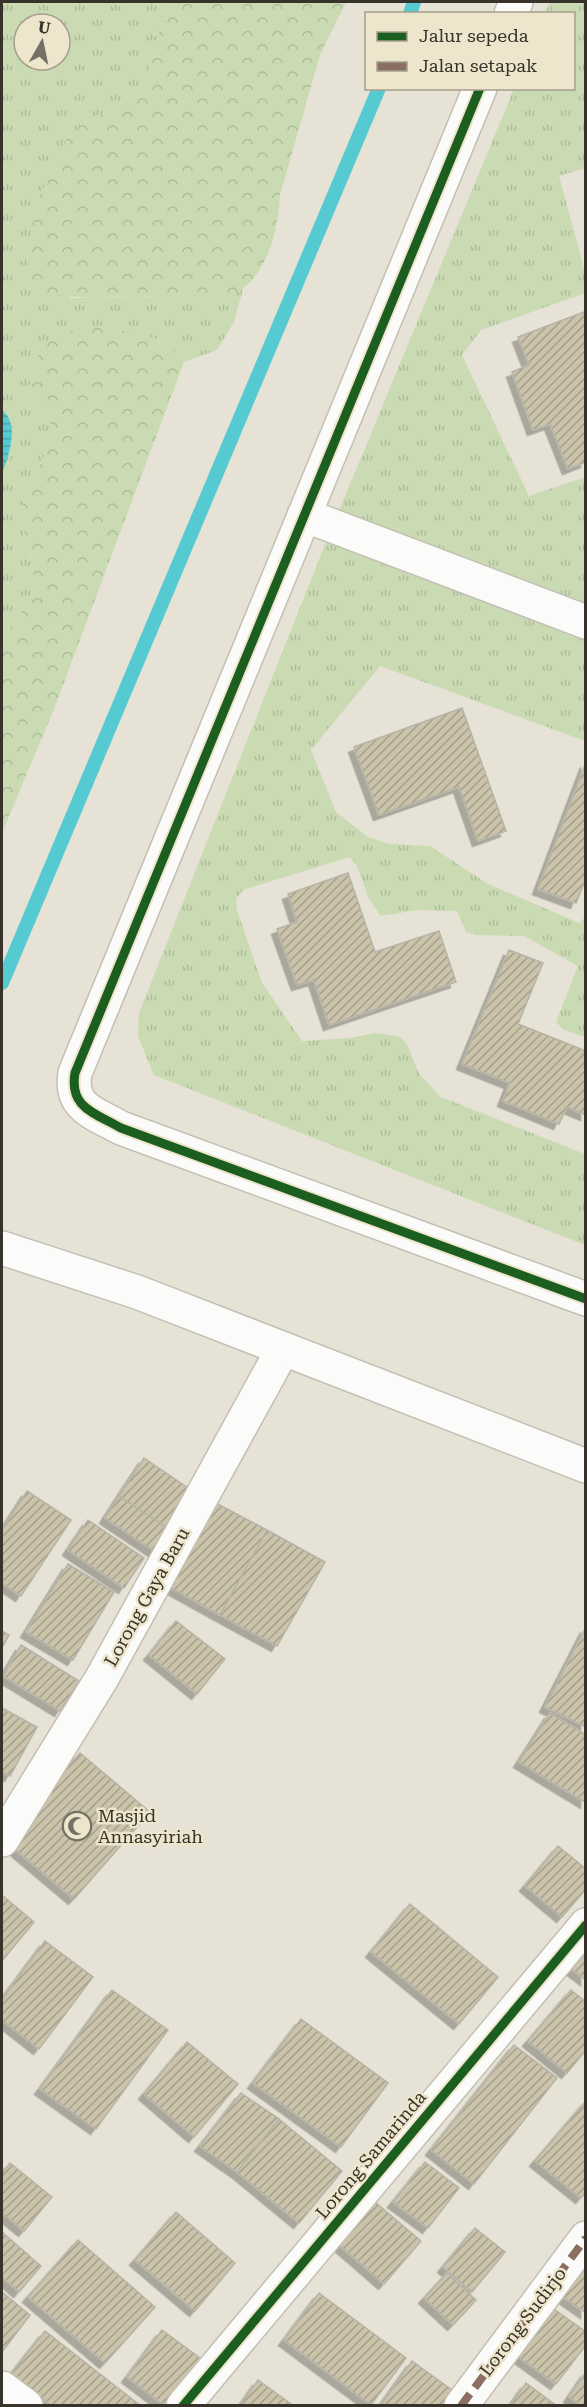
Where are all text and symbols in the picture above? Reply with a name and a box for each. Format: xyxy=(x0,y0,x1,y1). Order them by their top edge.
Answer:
north arrow xyxy=(12,12,72,72)
legend xyxy=(365,12,575,90)
text: U xyxy=(37,17,52,38)
text: Jalur sepeda xyxy=(419,25,529,46)
text: Jalan setapak xyxy=(419,55,537,76)
street label: Lorong Gaya Baru xyxy=(100,1524,193,1670)
place label: Masjid Annasyiriah xyxy=(98,1805,203,1847)
mosque icon: Masjid Annasyiriah xyxy=(61,1810,93,1842)
street label: Lorong Samarinda xyxy=(311,2086,430,2223)
street label: Lorong Sudirjo xyxy=(475,2263,570,2380)

